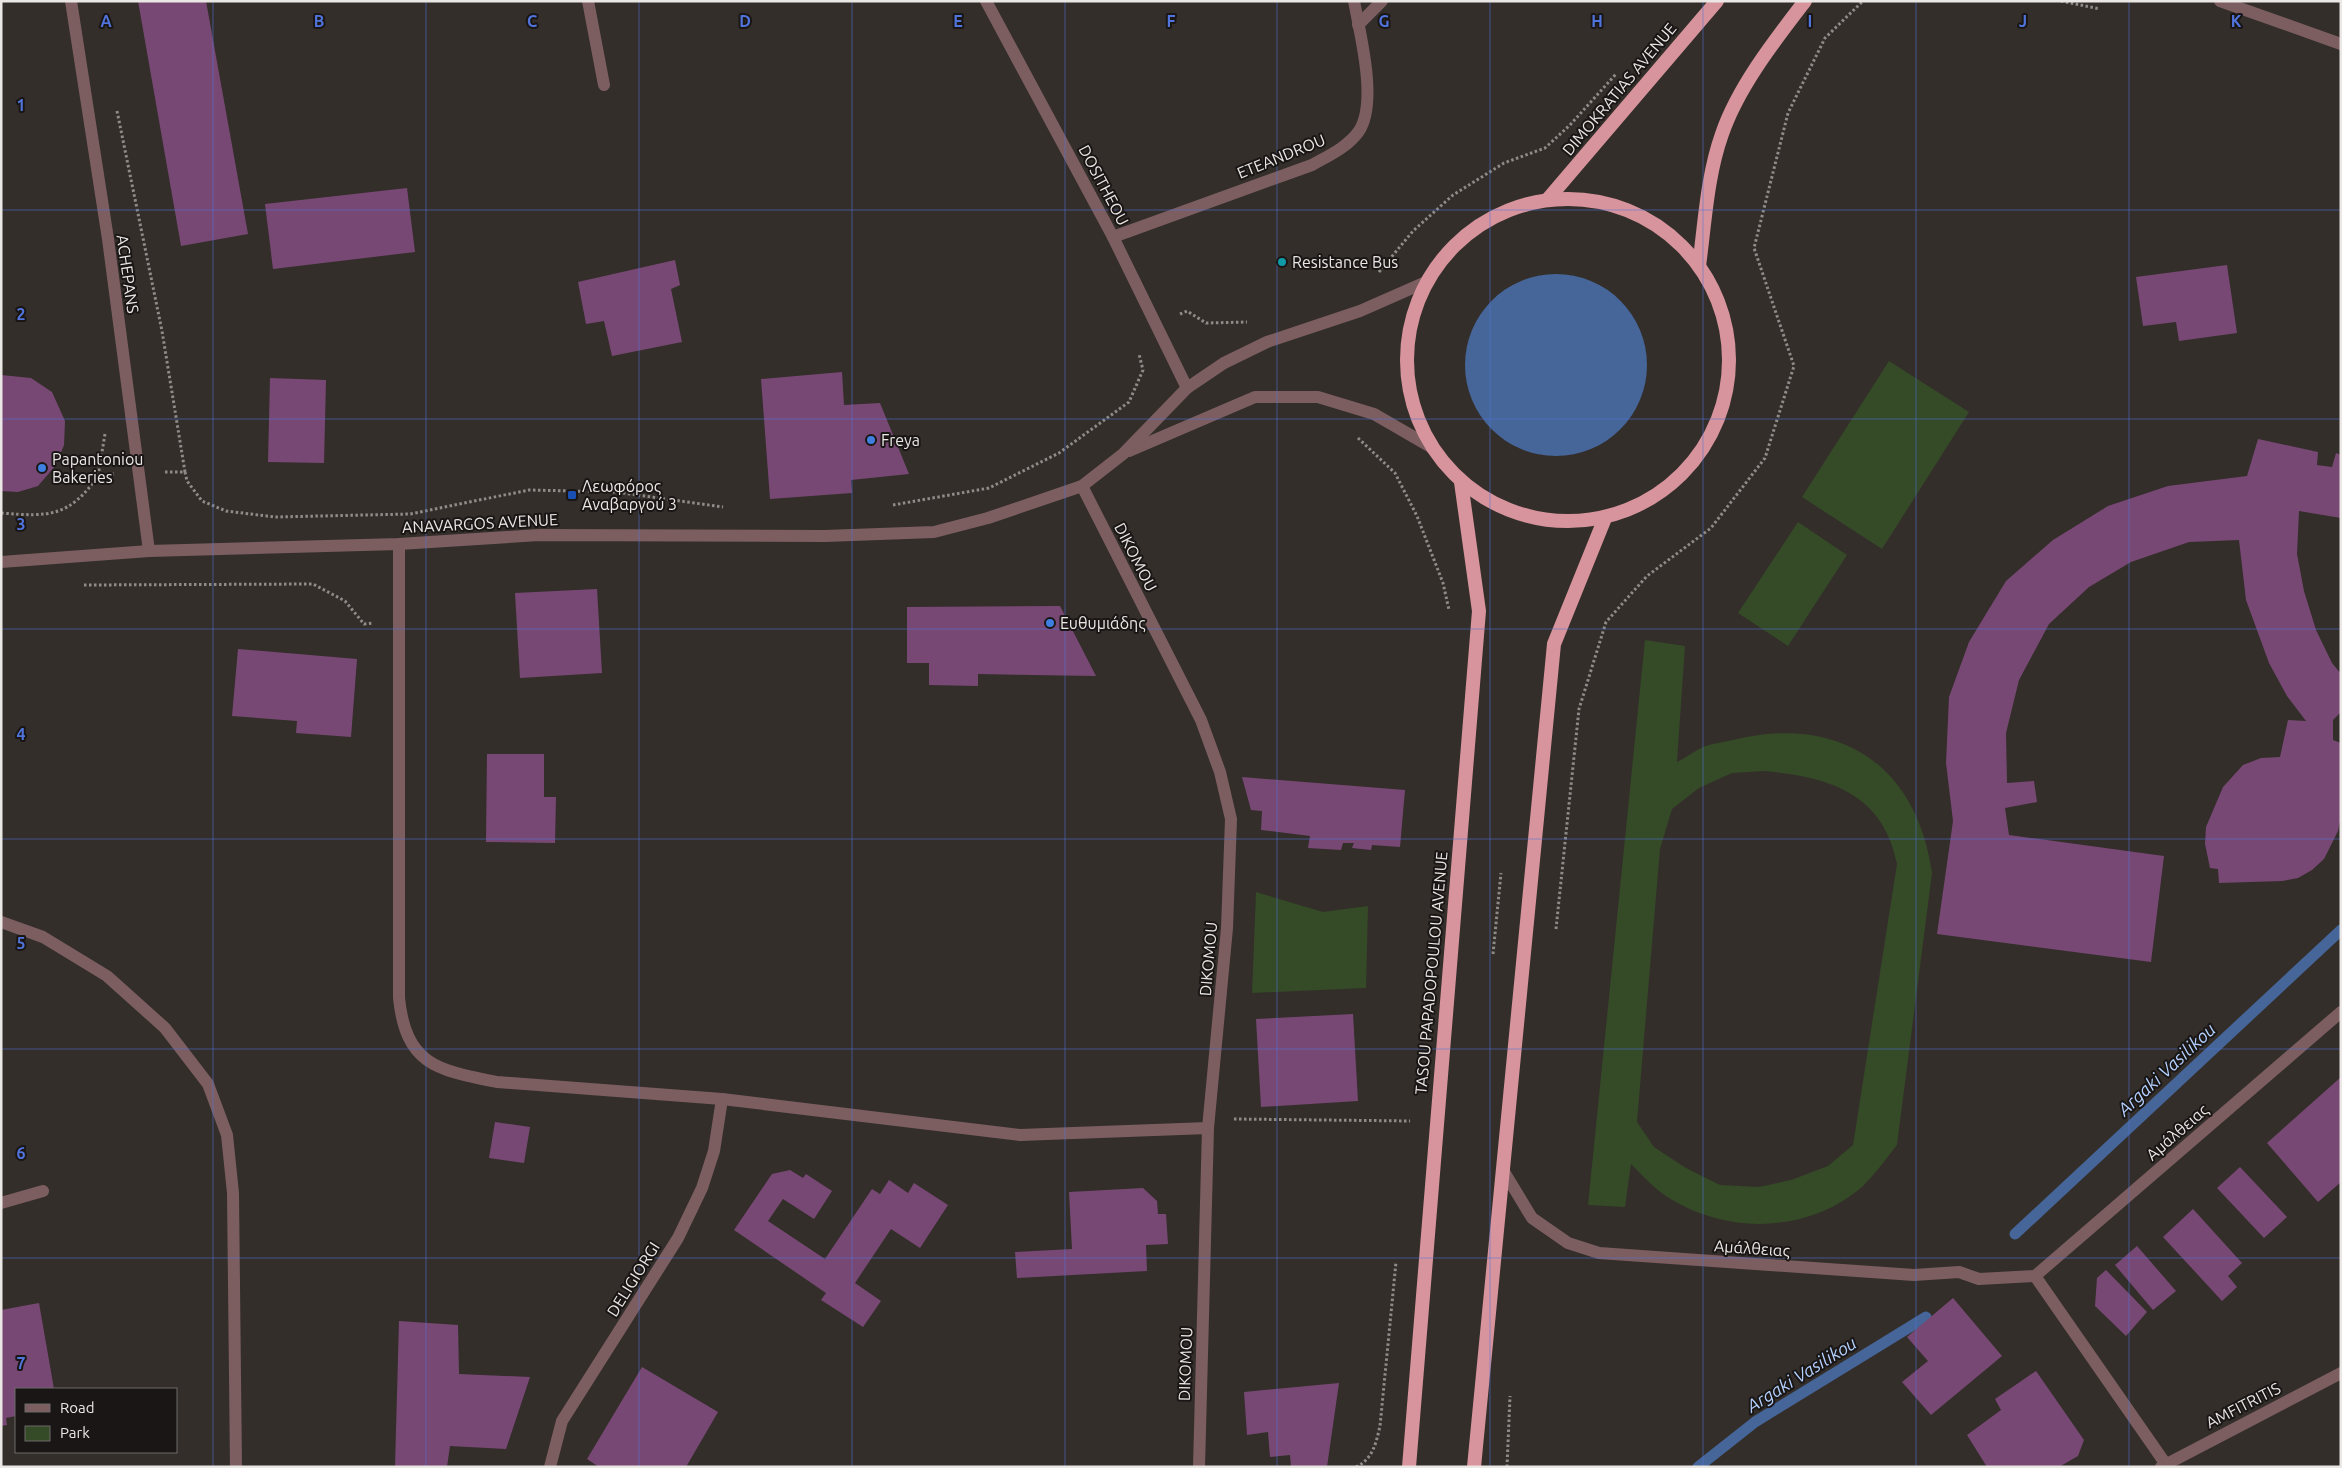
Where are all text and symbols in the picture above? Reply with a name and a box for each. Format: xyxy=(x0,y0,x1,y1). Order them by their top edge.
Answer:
text: A xyxy=(100,12,112,30)
text: B xyxy=(314,12,324,30)
text: C xyxy=(527,12,537,30)
text: D xyxy=(739,12,751,30)
text: E xyxy=(953,12,963,30)
text: F xyxy=(1167,12,1176,30)
text: G xyxy=(1378,12,1390,30)
text: H xyxy=(1591,12,1603,30)
text: I xyxy=(1808,12,1812,30)
text: J xyxy=(2019,12,2027,30)
text: K xyxy=(2231,12,2242,30)
street label: DIMOKRATIAS AVENUE xyxy=(1558,19,1680,159)
text: 1 xyxy=(16,96,26,114)
street label: ETEANDROU xyxy=(1234,130,1328,182)
street label: DOSITHEOU xyxy=(1075,142,1133,228)
street label: ACHEPANS xyxy=(114,233,142,315)
place label: Resistance Bus xyxy=(1292,253,1398,271)
marker: Resistance Bus xyxy=(1276,256,1288,268)
text: 2 xyxy=(16,305,26,323)
place label: Freya xyxy=(881,431,920,449)
marker: Freya xyxy=(865,434,877,446)
place label: Papantoniou Bakeries xyxy=(52,450,144,486)
marker: Papantoniou Bakeries xyxy=(36,462,48,474)
place label: Λεωφόρος Αναβαργού 3 xyxy=(582,477,677,513)
marker: Λεωφόρος Αναβαργού 3 xyxy=(566,489,578,501)
street label: ANAVARGOS AVENUE xyxy=(402,510,558,536)
text: 3 xyxy=(16,515,26,533)
street label: DIKOMOU xyxy=(1111,520,1161,594)
place label: Ευθυμιάδης xyxy=(1060,614,1145,633)
marker: Ευθυμιάδης xyxy=(1044,617,1056,629)
text: 4 xyxy=(16,725,26,743)
street label: TASOU PAPADOPOULOU AVENUE xyxy=(1411,851,1451,1095)
street label: DIKOMOU xyxy=(1196,921,1220,997)
text: 5 xyxy=(16,934,26,952)
water label: Argaki Vasilikou xyxy=(2112,1019,2219,1120)
street label: Αμάλθειας xyxy=(2142,1100,2212,1164)
text: 6 xyxy=(16,1144,26,1162)
street label: Αμάλθειας xyxy=(1713,1236,1790,1261)
street label: DELIGIORGI xyxy=(603,1239,663,1319)
street label: DIKOMOU xyxy=(1175,1327,1195,1401)
water label: Argaki Vasilikou xyxy=(1742,1332,1860,1416)
text: 7 xyxy=(16,1354,26,1372)
street label: AMFITRITIS xyxy=(2203,1379,2283,1431)
legend xyxy=(15,1388,178,1453)
text: Road xyxy=(60,1399,95,1416)
text: Park xyxy=(60,1424,90,1441)

